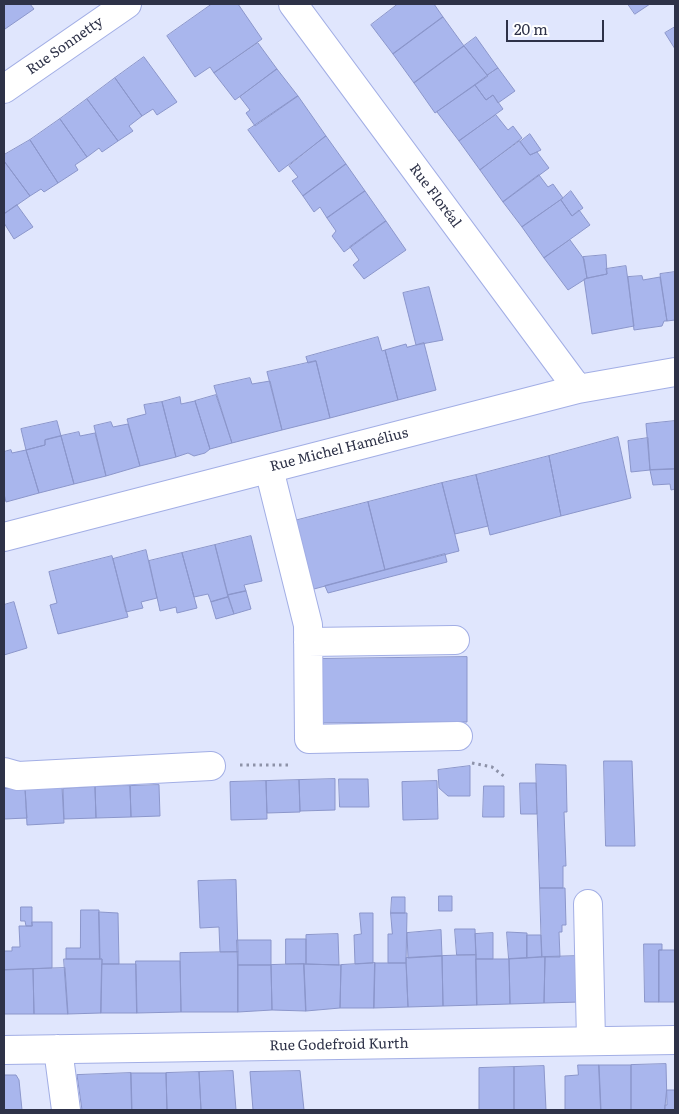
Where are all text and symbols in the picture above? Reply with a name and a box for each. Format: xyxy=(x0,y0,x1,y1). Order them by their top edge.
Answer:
scale bar xyxy=(509,10,606,42)
street label: Rue Sonnetty xyxy=(23,13,107,79)
text: 20 m xyxy=(514,17,548,40)
street label: Rue Floréal xyxy=(406,161,464,231)
street label: Rue Michel Hamélius xyxy=(268,425,410,475)
street label: Rue Godefroid Kurth xyxy=(269,1035,409,1055)

